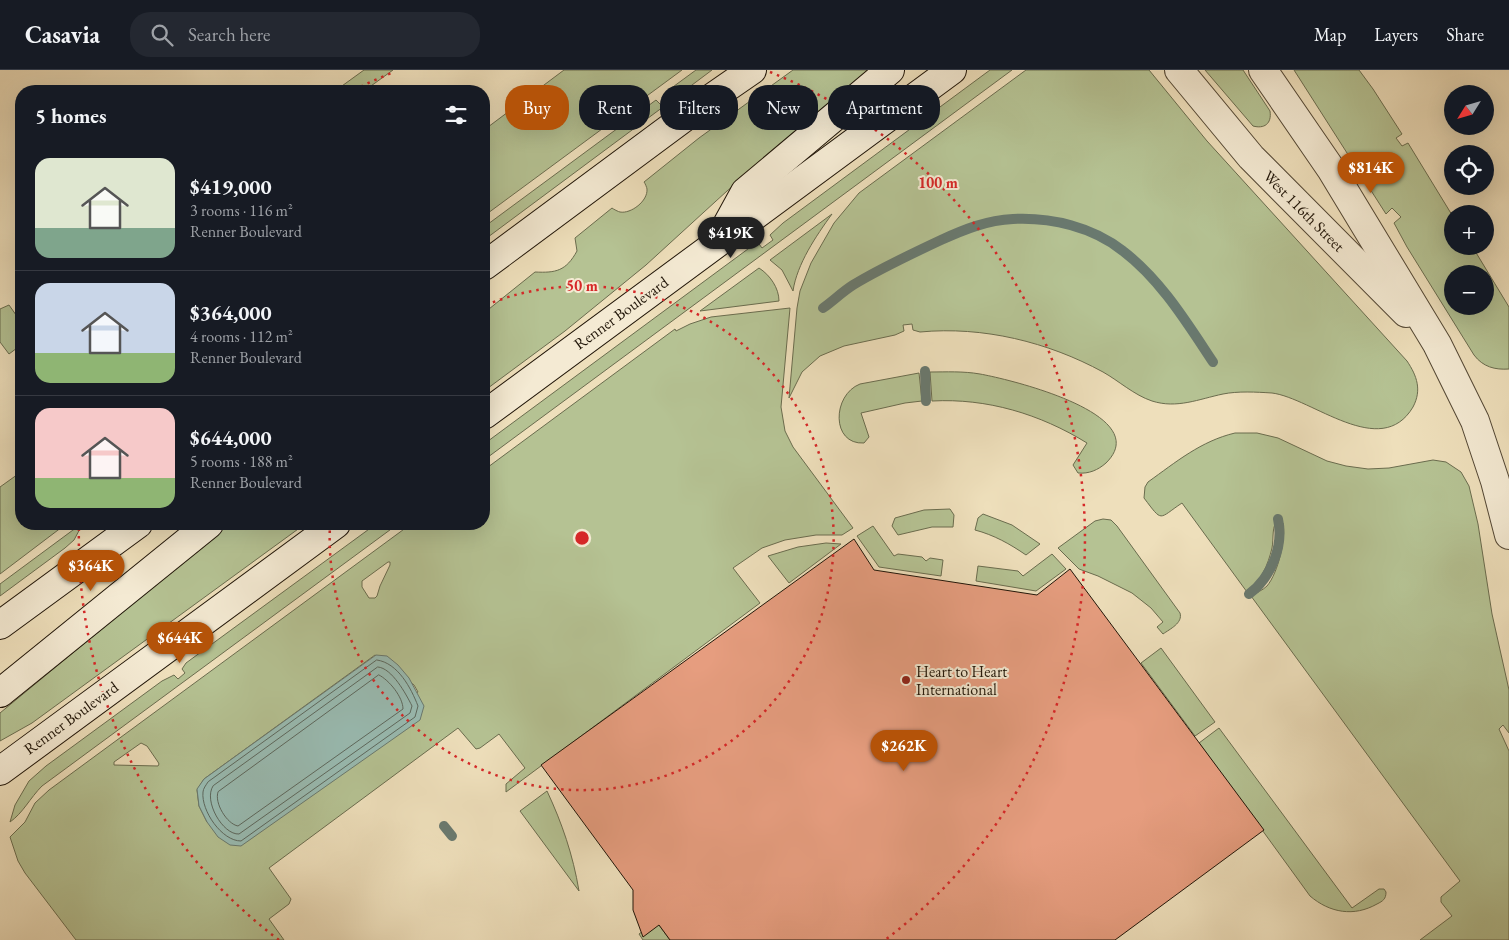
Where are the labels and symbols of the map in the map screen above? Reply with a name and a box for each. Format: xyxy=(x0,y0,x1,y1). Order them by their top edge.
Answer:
north arrow xyxy=(1444,85,1494,135)
pin: $814K xyxy=(1336,152,1406,194)
street label: West 116th Street xyxy=(1259,166,1349,256)
text: 100 m xyxy=(918,173,958,192)
pin: $419K xyxy=(696,216,766,259)
street label: Renner Boulevard xyxy=(570,271,673,354)
text: 50 m xyxy=(566,276,598,295)
centre of rings xyxy=(573,529,591,547)
pin: $364K xyxy=(56,550,126,592)
pin: $644K xyxy=(145,622,215,664)
place label: Heart to Heart International xyxy=(916,661,1007,700)
marker: Heart to Heart International xyxy=(900,674,912,686)
street label: Renner Boulevard xyxy=(20,676,123,759)
pin: $262K xyxy=(869,730,939,772)

